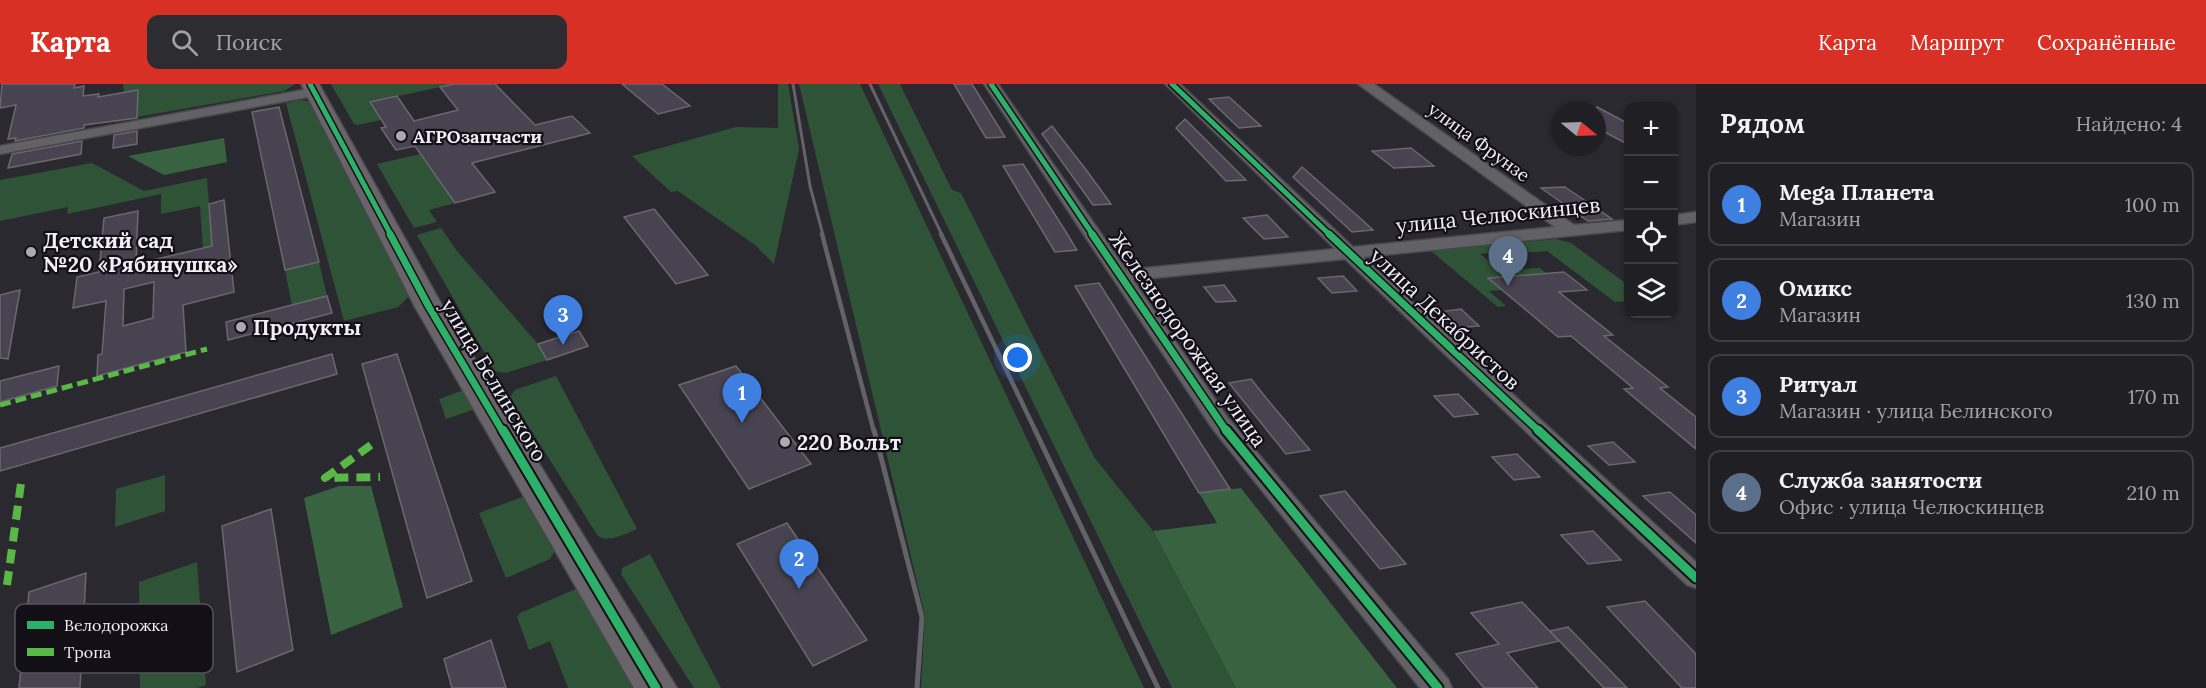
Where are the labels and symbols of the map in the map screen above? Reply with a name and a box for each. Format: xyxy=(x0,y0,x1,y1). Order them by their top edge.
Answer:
street label: улица Фрунзе xyxy=(1423,97,1535,187)
north arrow xyxy=(1552,102,1606,156)
place label: АГРОзапчасти xyxy=(413,125,542,148)
marker: АГРОзапчасти xyxy=(394,129,408,143)
street label: улица Челюскинцев xyxy=(1395,191,1601,239)
street label: Железнодорожная улица xyxy=(1103,226,1273,452)
place label: Детский сад №20 «Рябинушка» xyxy=(43,227,238,278)
pin: 4 xyxy=(1488,236,1528,286)
street label: улица Декабристов xyxy=(1364,242,1526,396)
marker: Детский сад №20 «Рябинушка» xyxy=(24,245,38,259)
street label: улица Белинского xyxy=(435,294,553,466)
pin: 3 xyxy=(544,296,582,345)
place label: Продукты xyxy=(253,314,361,341)
marker: Продукты xyxy=(234,320,248,334)
your location xyxy=(1003,343,1032,372)
pin: 1 xyxy=(722,374,762,423)
place label: 220 Вольт xyxy=(797,429,901,456)
marker: 220 Вольт xyxy=(778,435,792,449)
pin: 2 xyxy=(780,540,818,589)
legend xyxy=(15,604,213,673)
text: Велодорожка xyxy=(64,615,168,635)
text: Тропа xyxy=(64,642,111,662)

